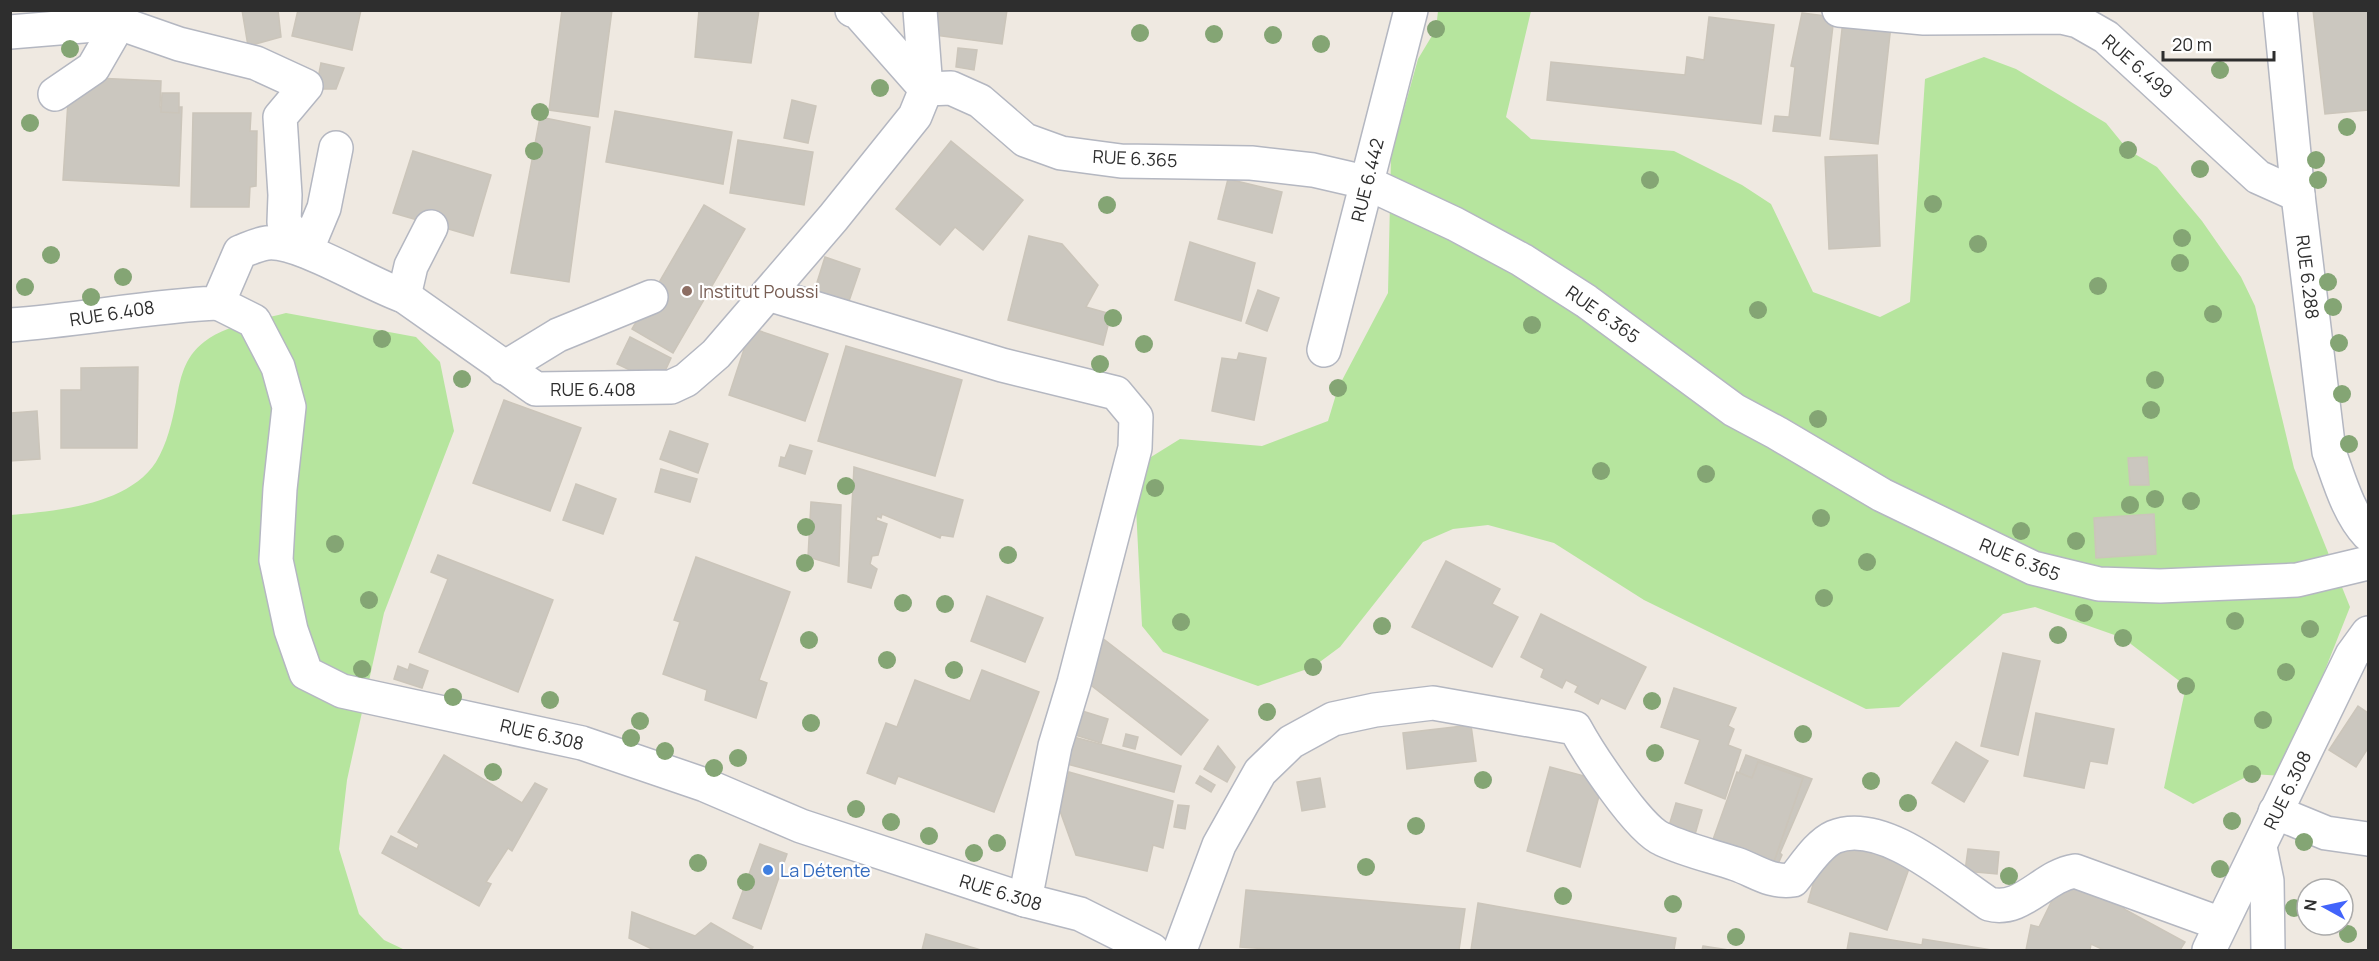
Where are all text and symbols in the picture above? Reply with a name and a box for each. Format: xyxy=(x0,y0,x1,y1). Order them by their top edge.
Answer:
scale bar xyxy=(2163,24,2274,62)
street label: RUE 6.499 xyxy=(2098,29,2178,103)
text: 20 m xyxy=(2172,32,2212,56)
street label: RUE 6.442 xyxy=(1345,136,1389,224)
street label: RUE 6.365 xyxy=(1092,144,1178,172)
street label: RUE 6.288 xyxy=(2291,233,2325,321)
place label: Institut Poussi xyxy=(699,279,819,303)
street label: RUE 6.365 xyxy=(1561,280,1645,348)
marker: Institut Poussi xyxy=(680,284,694,298)
street label: RUE 6.408 xyxy=(68,294,156,332)
street label: RUE 6.408 xyxy=(550,377,636,401)
street label: RUE 6.365 xyxy=(1976,532,2064,586)
street label: RUE 6.308 xyxy=(498,713,586,755)
street label: RUE 6.308 xyxy=(2258,747,2316,833)
place label: La Détente xyxy=(780,858,871,882)
marker: La Détente xyxy=(761,863,775,877)
street label: RUE 6.308 xyxy=(957,868,1045,916)
north arrow xyxy=(2295,877,2355,937)
text: N xyxy=(2298,898,2322,912)

